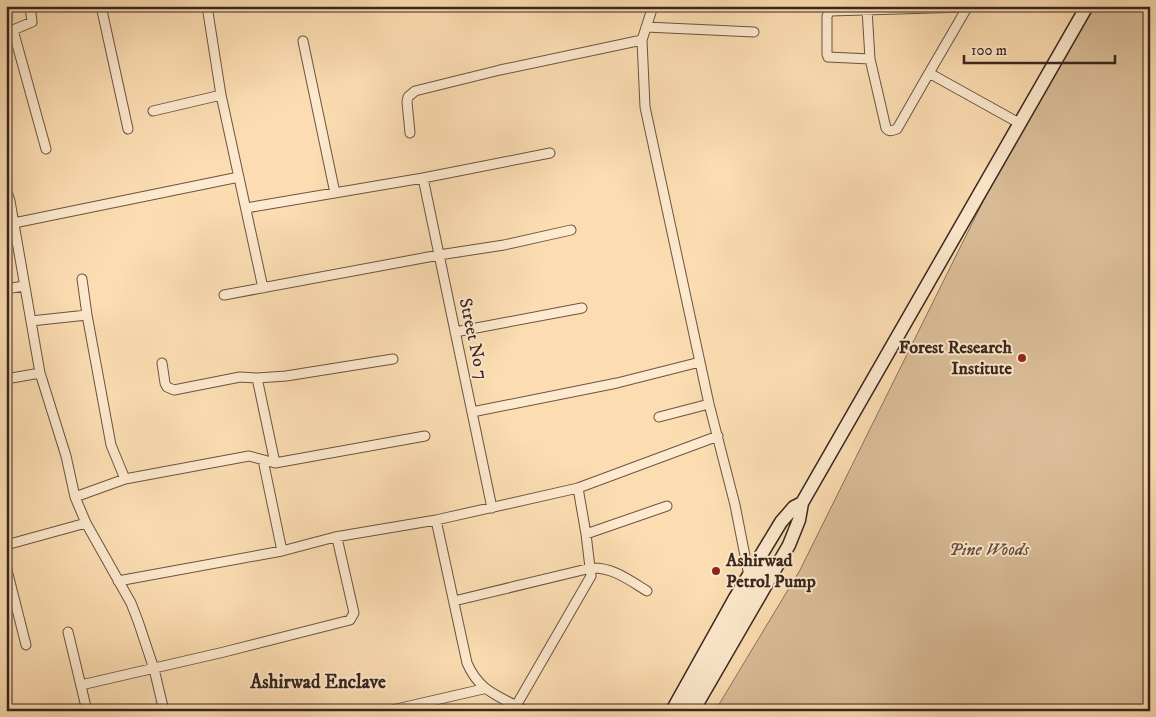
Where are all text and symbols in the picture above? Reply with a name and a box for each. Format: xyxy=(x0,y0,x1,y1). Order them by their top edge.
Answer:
scale bar xyxy=(964,32,1115,64)
text: 100 m xyxy=(971,41,1007,60)
street label: Street No 7 xyxy=(454,296,492,382)
place label: Forest Research Institute xyxy=(899,337,1013,380)
marker: Forest Research Institute xyxy=(1016,352,1028,364)
park label: Pine Woods xyxy=(949,539,1030,561)
place label: Ashirwad Petrol Pump xyxy=(725,550,816,593)
marker: Ashirwad Petrol Pump xyxy=(710,565,722,577)
district label: Ashirwad Enclave xyxy=(249,671,386,694)

